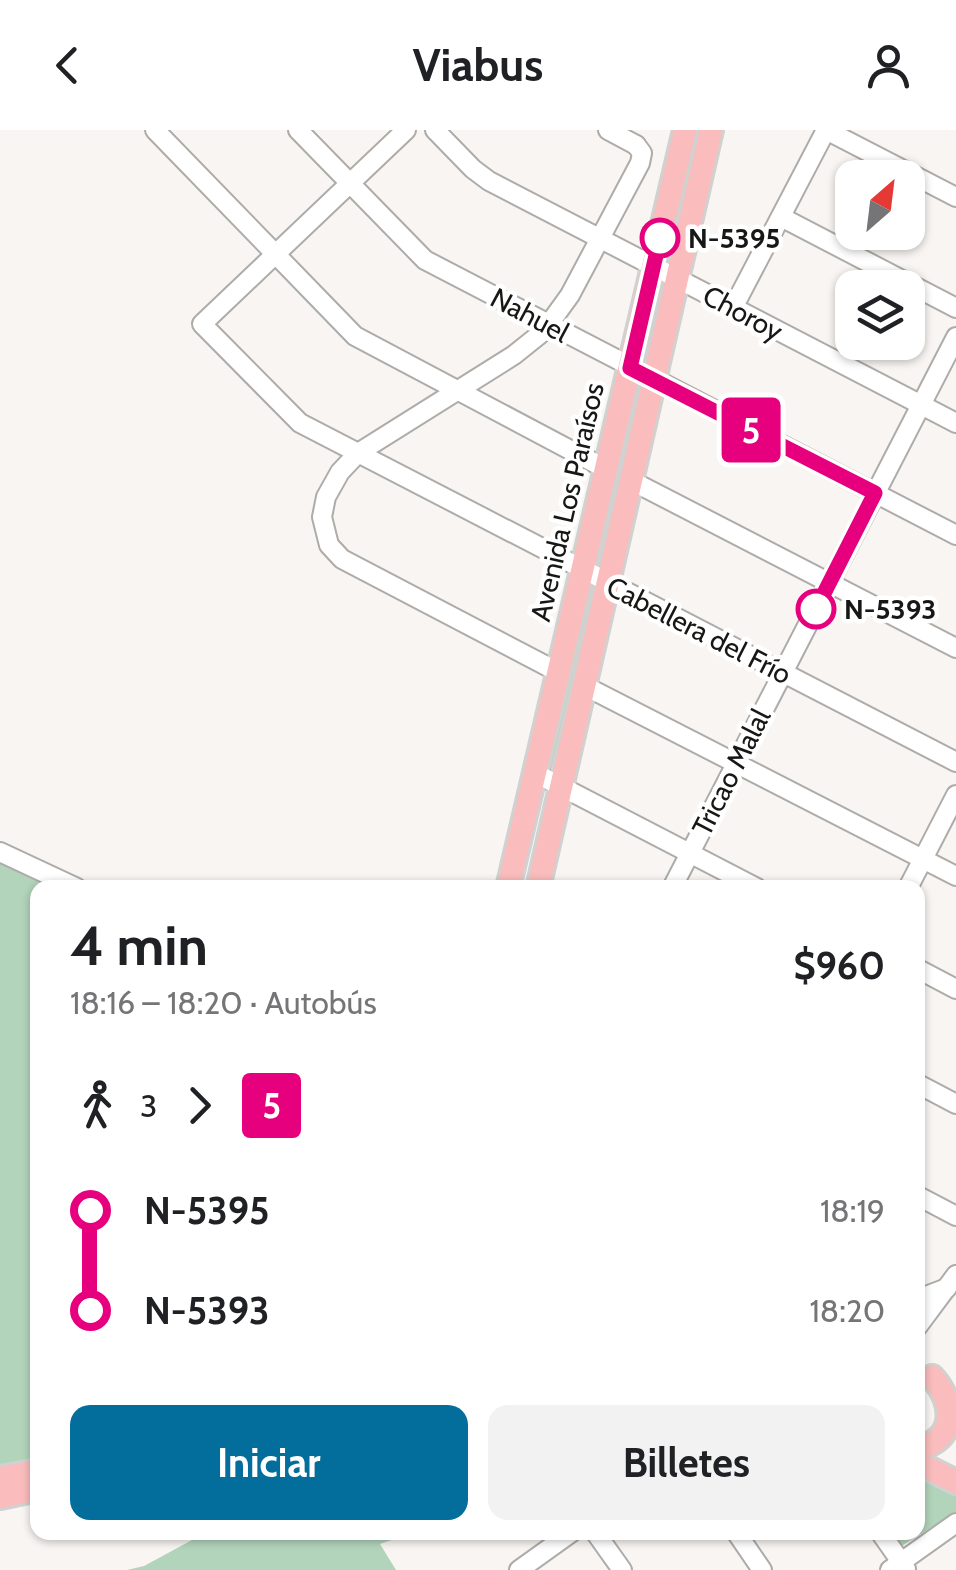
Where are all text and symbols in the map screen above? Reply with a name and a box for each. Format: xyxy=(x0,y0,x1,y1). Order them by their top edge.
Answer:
icon: back xyxy=(40,38,95,93)
text: Viabus xyxy=(413,38,543,92)
icon: person xyxy=(861,38,916,93)
north arrow xyxy=(835,160,925,250)
map controls xyxy=(835,160,925,360)
marker: N-5395 xyxy=(641,219,679,257)
place label: N-5395 xyxy=(688,221,780,255)
button: layers xyxy=(835,270,925,360)
street label: Choroy xyxy=(697,278,789,348)
street label: Nahuel xyxy=(485,280,575,350)
street label: Avenida Los Paraísos xyxy=(523,379,611,625)
line badge: 5 xyxy=(718,398,784,462)
text: 5 xyxy=(742,409,760,452)
street label: Cabellera del Frío xyxy=(601,569,797,691)
marker: N-5393 xyxy=(797,590,835,628)
place label: N-5393 xyxy=(844,592,936,626)
street label: Tricao Malal xyxy=(685,703,778,841)
text: 4 min xyxy=(70,912,208,979)
text: $960 xyxy=(793,942,885,989)
text: 18:16 – 18:20 · Autobús xyxy=(70,983,377,1022)
icon: walk xyxy=(70,1078,125,1133)
icon: forward xyxy=(172,1078,227,1133)
text: 5 xyxy=(262,1084,281,1127)
text: 3 xyxy=(140,1086,157,1125)
text: N-5395 xyxy=(144,1187,269,1234)
text: 18:19 xyxy=(820,1191,885,1230)
text: N-5393 xyxy=(144,1287,269,1334)
text: 18:20 xyxy=(809,1291,885,1330)
button: Iniciar xyxy=(70,1405,468,1520)
button: Billetes xyxy=(488,1405,885,1520)

